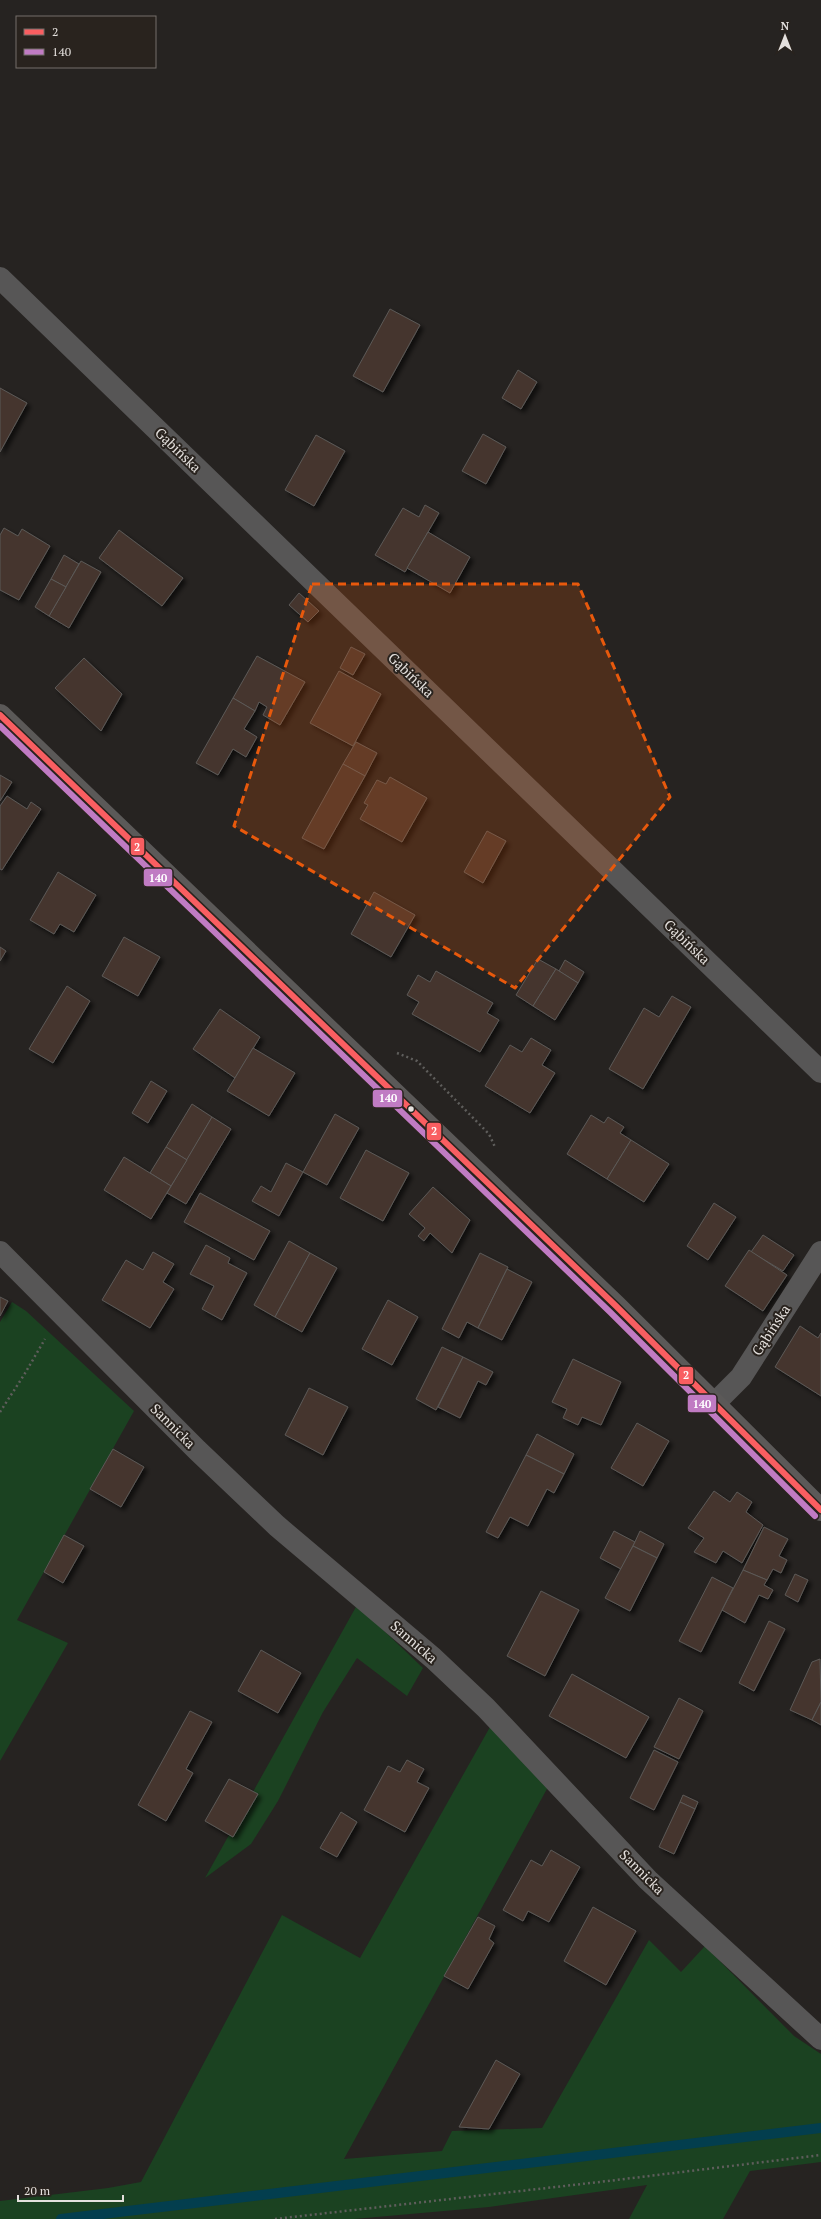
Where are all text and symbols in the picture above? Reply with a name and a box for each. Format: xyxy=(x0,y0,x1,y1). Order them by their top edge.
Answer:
legend xyxy=(16,16,156,68)
north arrow xyxy=(765,16,805,56)
text: N xyxy=(781,19,790,33)
text: 2 xyxy=(52,24,58,39)
text: 140 xyxy=(52,44,71,59)
street label: Gąbińska xyxy=(151,423,206,476)
street label: Gąbińska xyxy=(384,648,439,701)
line badge: 2 xyxy=(130,837,145,856)
text: 2 xyxy=(134,840,140,854)
line badge: 140 xyxy=(143,868,173,887)
text: 140 xyxy=(149,871,167,885)
street label: Gąbińska xyxy=(660,915,715,968)
line badge: 140 xyxy=(372,1089,403,1108)
text: 140 xyxy=(379,1091,397,1105)
unlabelled marker xyxy=(406,1104,416,1114)
line badge: 2 xyxy=(426,1122,442,1141)
text: 2 xyxy=(431,1124,437,1138)
street label: Gąbińska xyxy=(747,1301,794,1359)
line badge: 2 xyxy=(678,1366,694,1385)
text: 2 xyxy=(683,1368,689,1382)
line badge: 140 xyxy=(687,1394,717,1413)
text: 140 xyxy=(693,1397,711,1411)
street label: Sannicka xyxy=(147,1399,200,1452)
street label: Sannicka xyxy=(387,1616,442,1667)
street label: Sannicka xyxy=(616,1845,669,1898)
scale bar xyxy=(18,2177,123,2203)
text: 20 m xyxy=(24,2183,51,2198)

